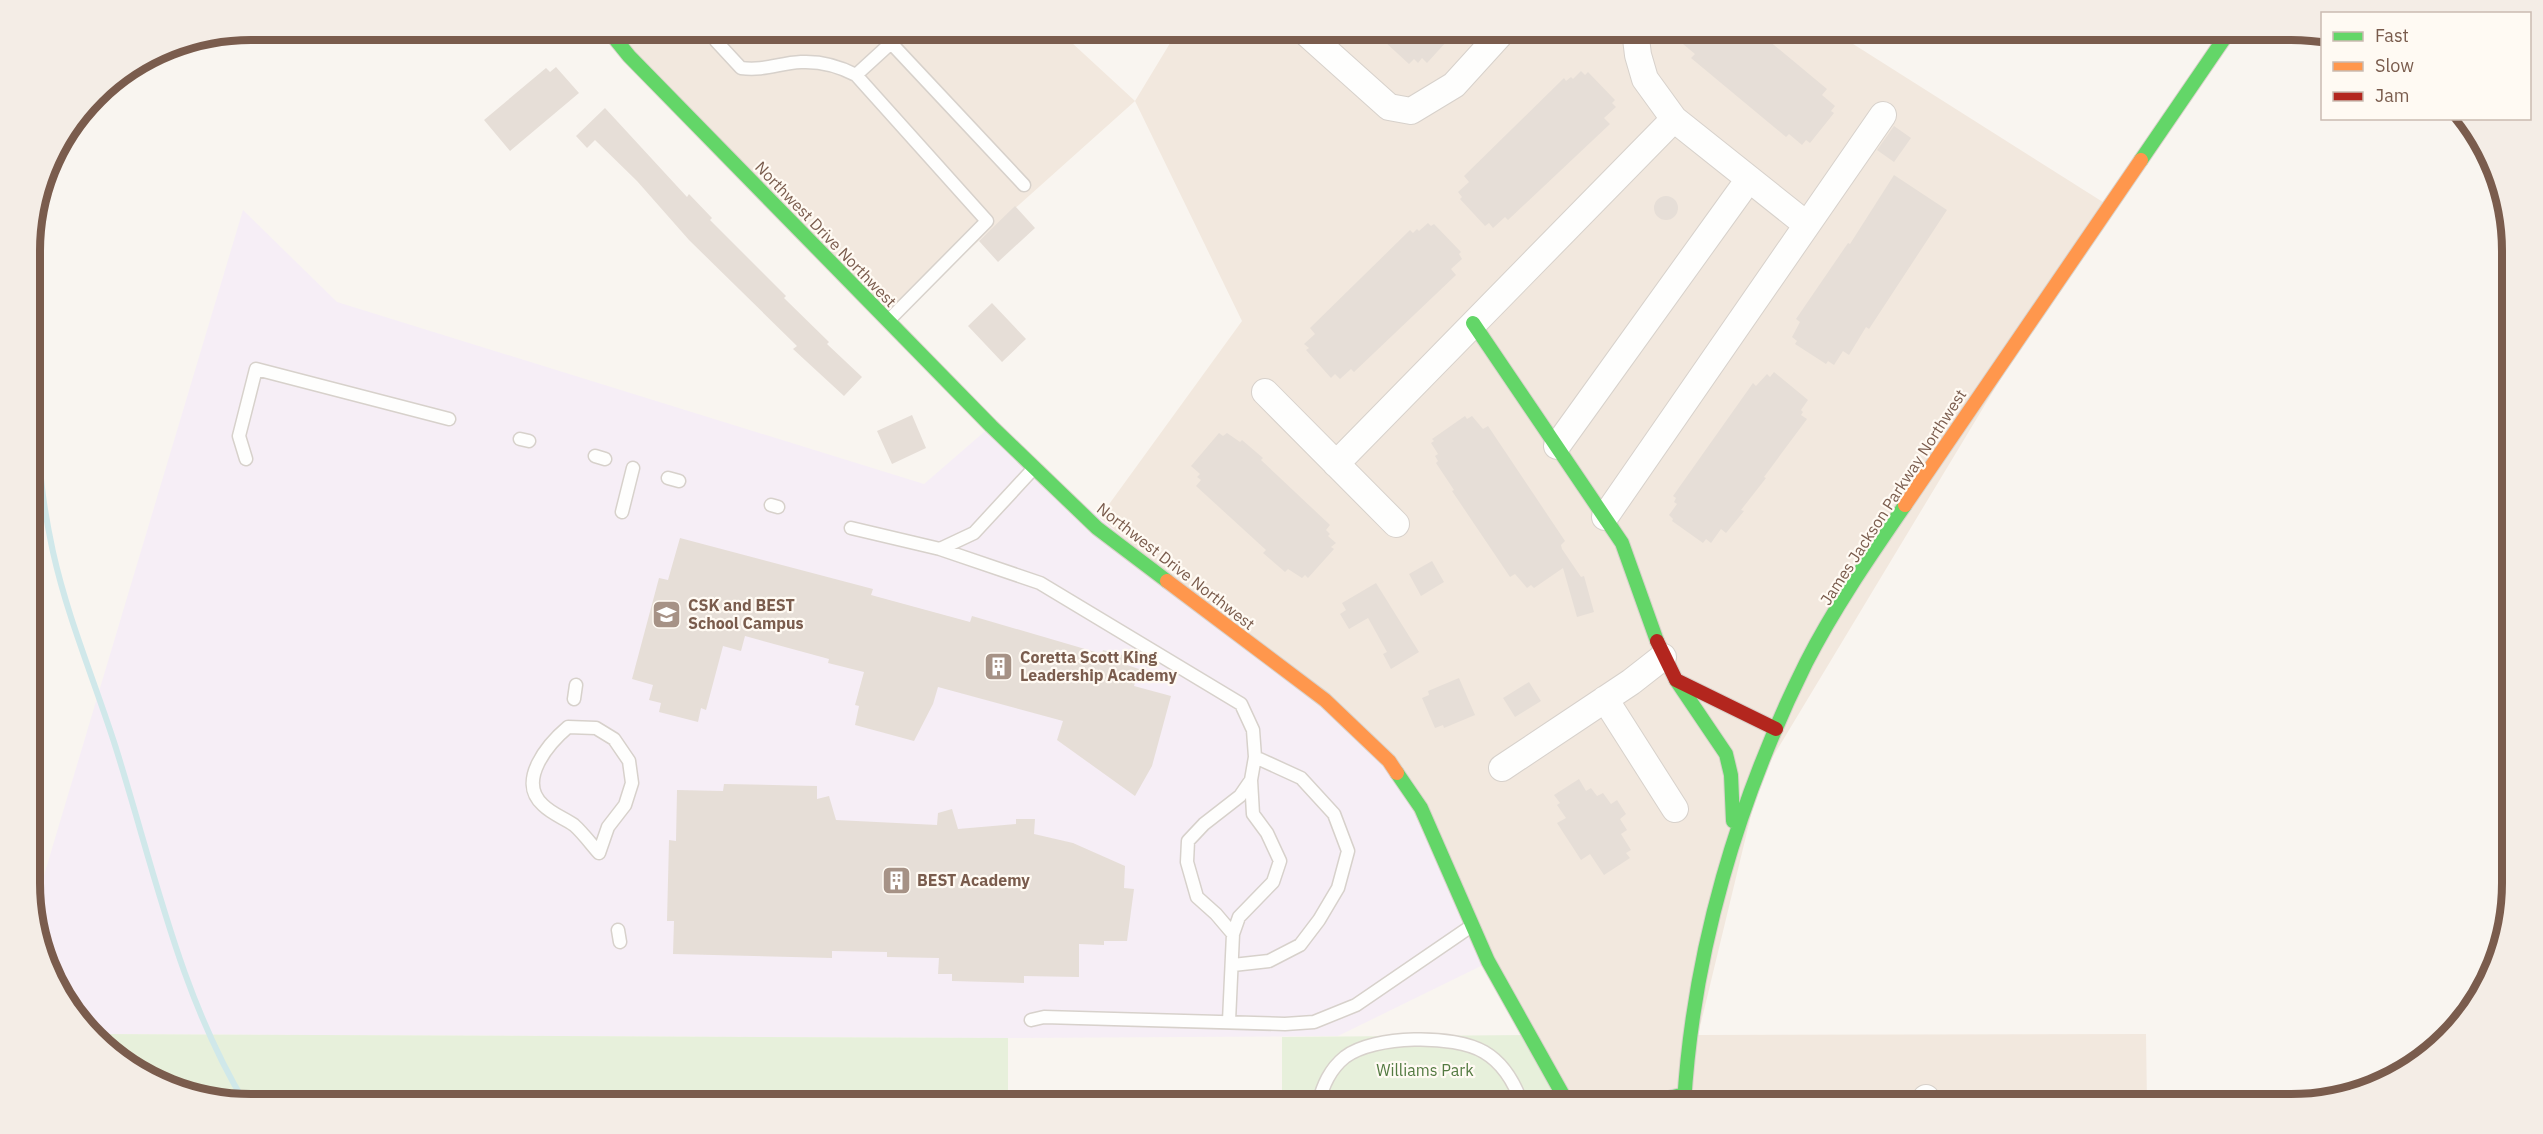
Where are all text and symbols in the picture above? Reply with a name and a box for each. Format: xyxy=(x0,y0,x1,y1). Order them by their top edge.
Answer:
legend xyxy=(2321,12,2531,120)
text: Fast xyxy=(2375,24,2409,47)
text: Slow xyxy=(2375,54,2414,77)
text: Jam xyxy=(2375,84,2410,107)
street label: Northwest Drive Northwest xyxy=(751,157,901,311)
street label: James Jackson Parkway Northwest xyxy=(1816,385,1970,609)
street label: Northwest Drive Northwest xyxy=(1093,498,1259,634)
place label: CSK and BEST School Campus xyxy=(688,595,804,633)
school or university icon: CSK and BEST School Campus xyxy=(651,598,683,630)
place label: Coretta Scott King Leadership Academy xyxy=(1020,647,1178,685)
building icon: Coretta Scott King Leadership Academy xyxy=(983,650,1015,682)
building icon: BEST Academy xyxy=(880,864,912,896)
place label: BEST Academy xyxy=(917,870,1030,890)
park label: Williams Park xyxy=(1376,1060,1474,1080)

